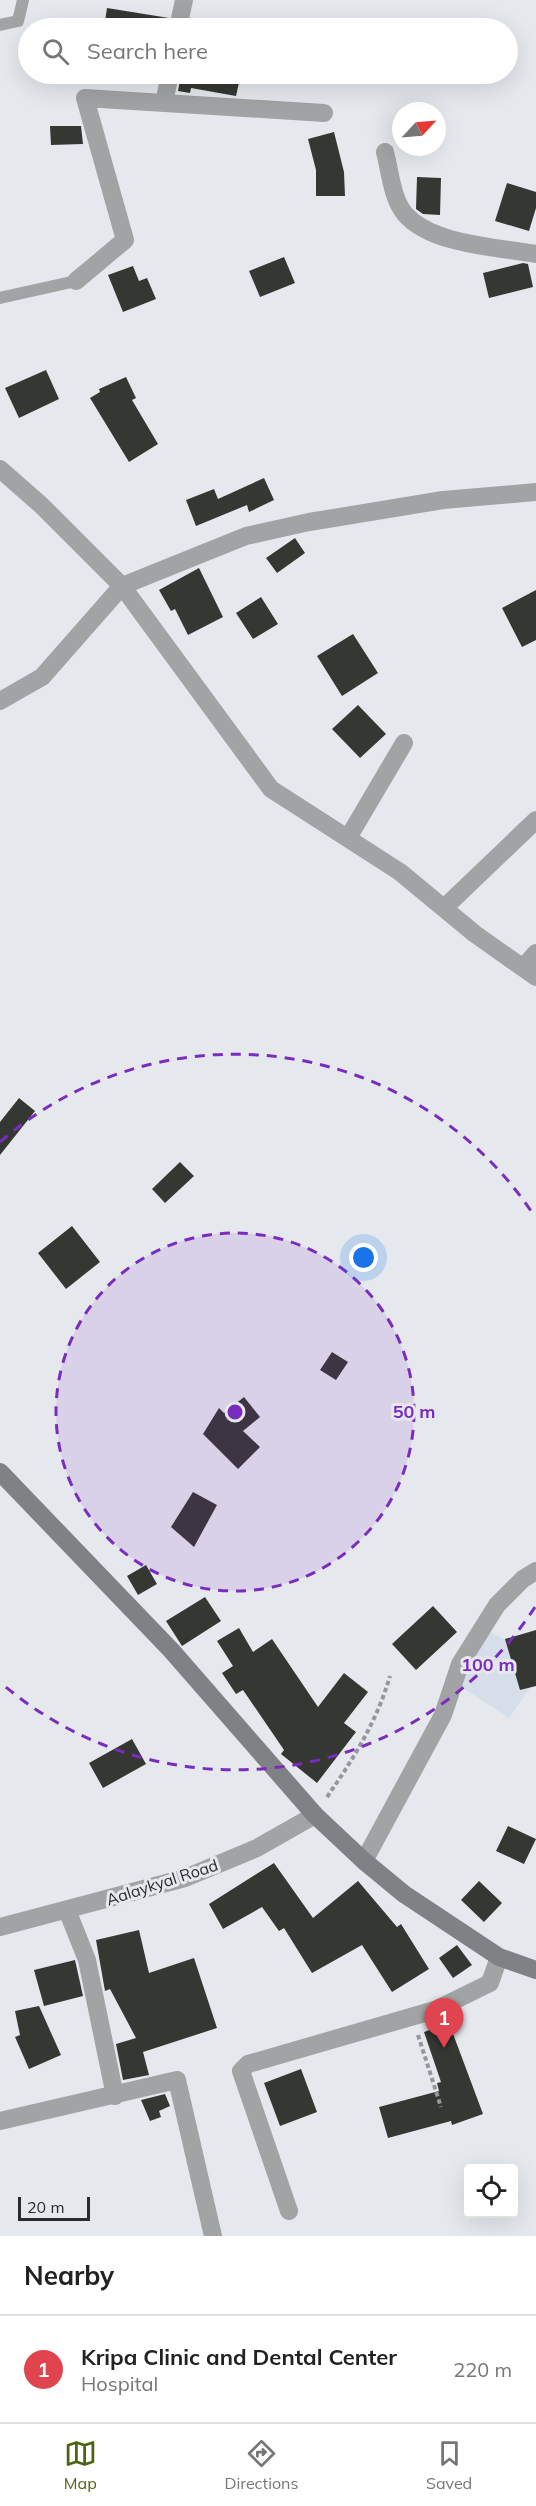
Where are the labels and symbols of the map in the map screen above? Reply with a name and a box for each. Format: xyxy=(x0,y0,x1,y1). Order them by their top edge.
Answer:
north arrow xyxy=(392,102,446,156)
your location xyxy=(349,1243,378,1272)
text: 50 m xyxy=(393,1400,435,1423)
centre of rings xyxy=(225,1402,245,1422)
text: 100 m xyxy=(461,1653,515,1676)
street label: Aalaykyal Road xyxy=(104,1855,220,1909)
pin: 1 xyxy=(424,1998,464,2048)
scale bar xyxy=(18,2194,90,2222)

